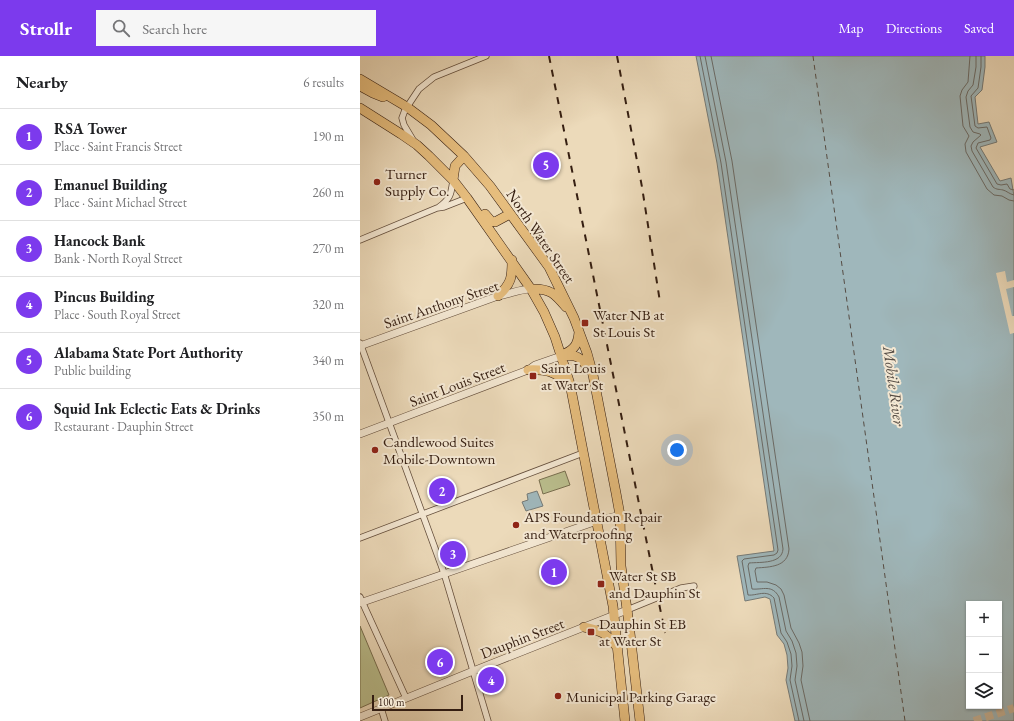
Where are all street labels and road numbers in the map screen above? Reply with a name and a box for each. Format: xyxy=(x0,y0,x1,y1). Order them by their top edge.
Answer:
street label: North Water Street xyxy=(503,185,580,287)
street label: Saint Anthony Street xyxy=(381,275,501,333)
street label: Saint Louis Street xyxy=(407,357,508,411)
street label: Dauphin Street xyxy=(477,613,567,663)

